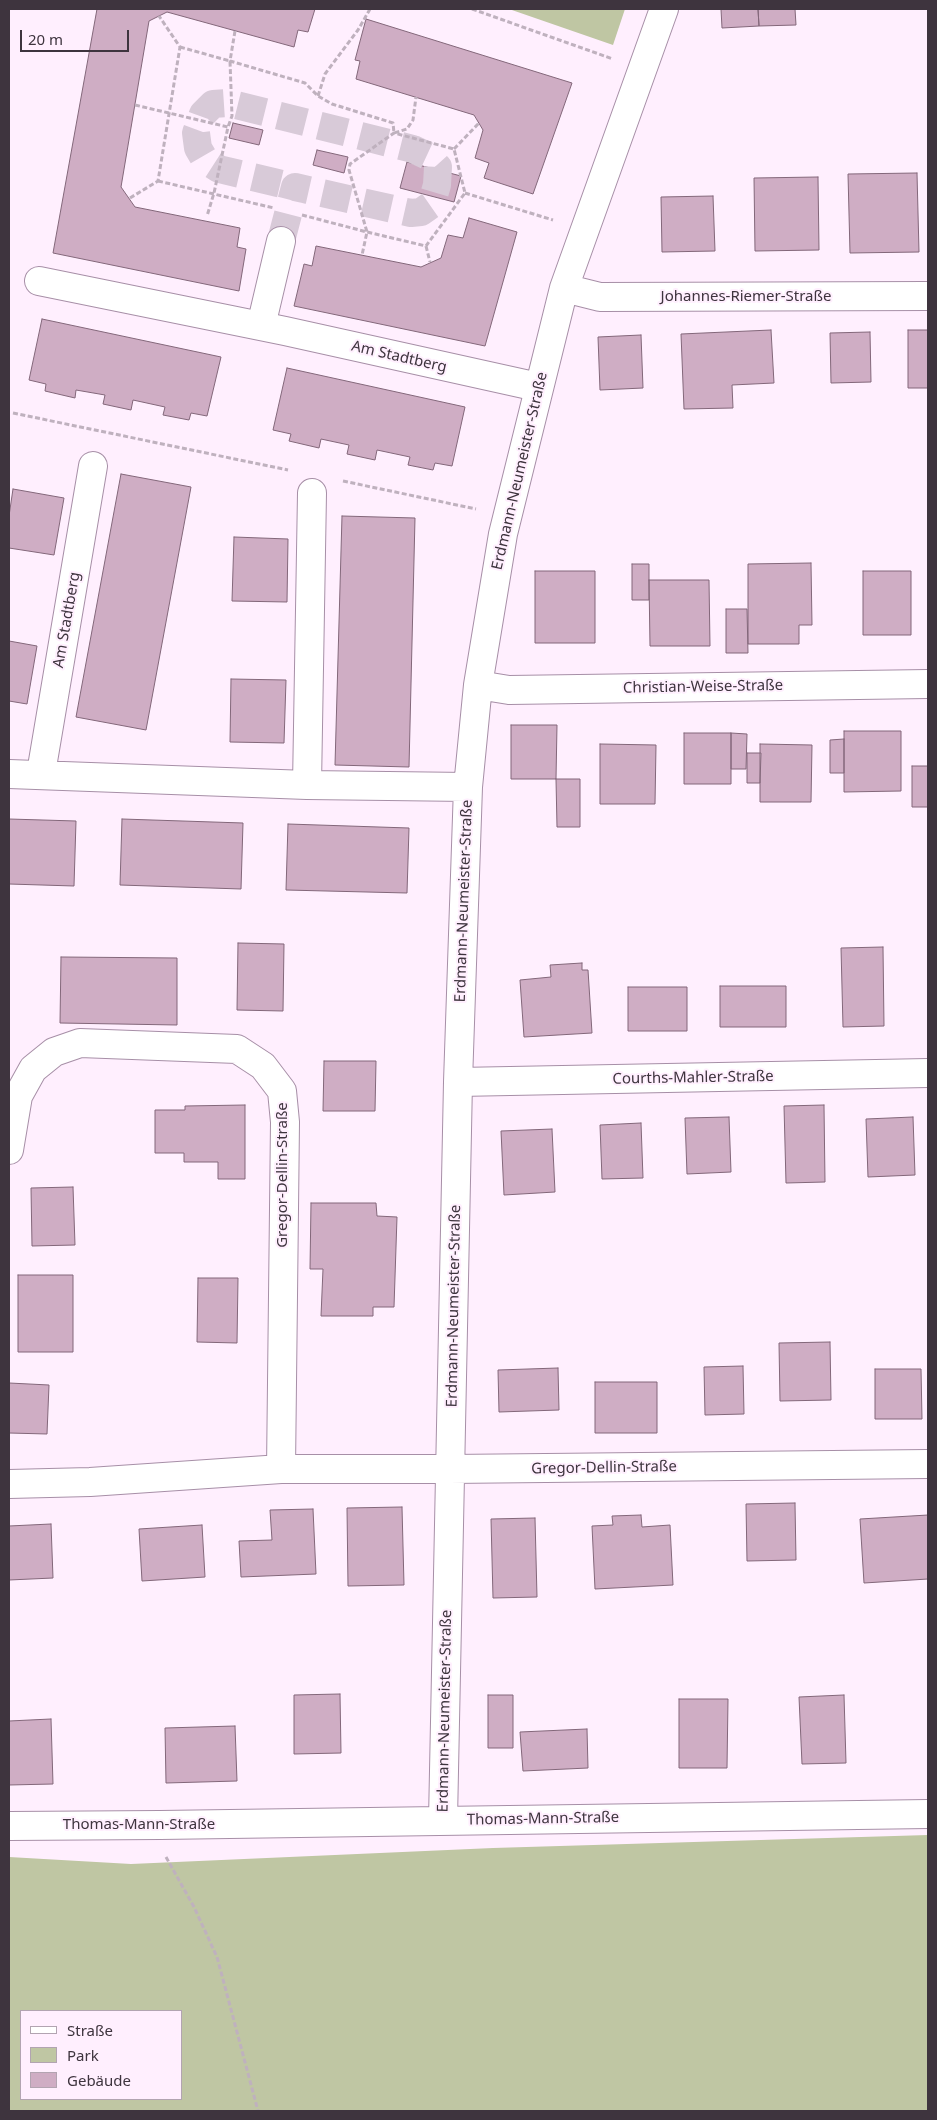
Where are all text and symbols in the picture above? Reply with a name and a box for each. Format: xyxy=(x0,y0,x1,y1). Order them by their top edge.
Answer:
scale bar xyxy=(22,20,131,52)
text: 20 m xyxy=(28,29,63,49)
street label: Johannes-Riemer-Straße xyxy=(661,288,831,306)
street label: Am Stadtberg xyxy=(350,337,448,377)
street label: Erdmann-Neumeister-Straße xyxy=(488,370,552,572)
street label: Am Stadtberg xyxy=(50,571,84,669)
street label: Christian-Weise-Straße xyxy=(623,677,783,697)
street label: Erdmann-Neumeister-Straße xyxy=(451,799,477,1003)
street label: Courths-Mahler-Straße xyxy=(612,1068,774,1088)
street label: Gregor-Dellin-Straße xyxy=(274,1102,292,1248)
street label: Erdmann-Neumeister-Straße xyxy=(443,1204,465,1408)
street label: Gregor-Dellin-Straße xyxy=(531,1458,677,1478)
street label: Erdmann-Neumeister-Straße xyxy=(434,1609,456,1813)
street label: Thomas-Mann-Straße xyxy=(467,1809,619,1829)
street label: Thomas-Mann-Straße xyxy=(63,1816,215,1834)
legend xyxy=(20,2010,182,2100)
text: Straße xyxy=(67,2020,113,2040)
text: Park xyxy=(67,2045,99,2065)
text: Gebäude xyxy=(67,2070,131,2090)

